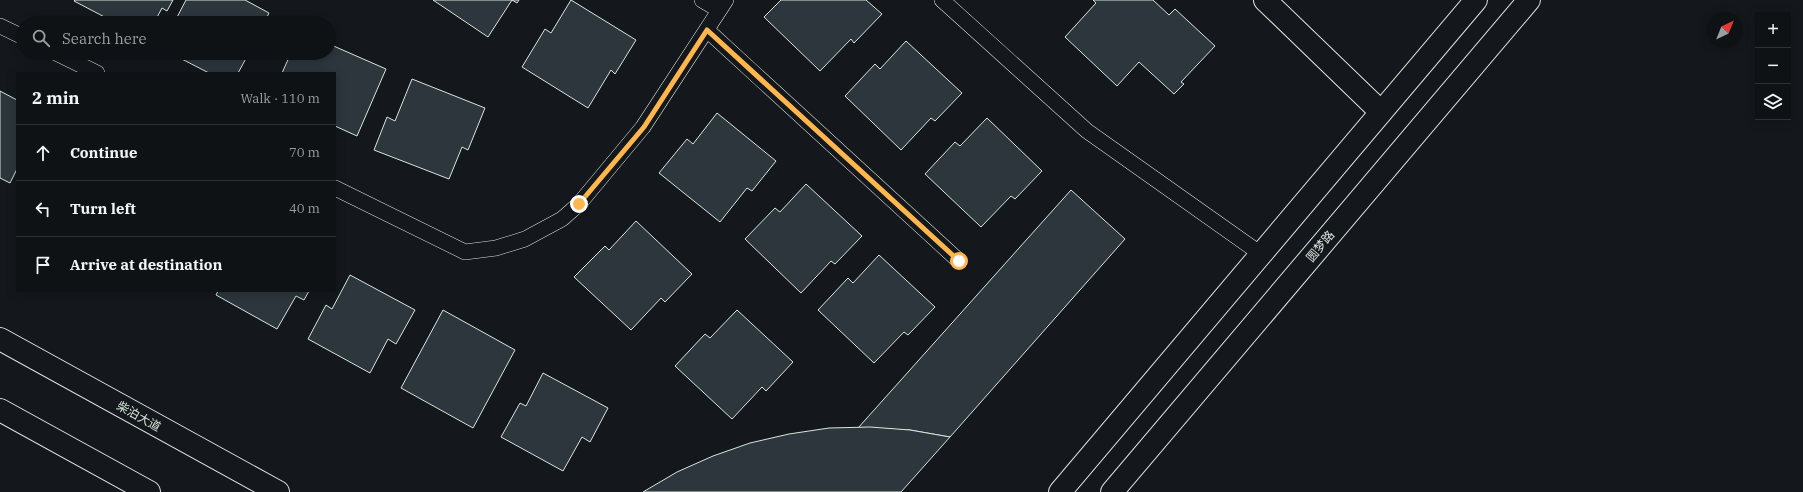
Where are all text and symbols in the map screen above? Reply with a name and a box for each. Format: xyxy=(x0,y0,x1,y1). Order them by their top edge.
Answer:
north arrow xyxy=(1707,12,1743,48)
map controls xyxy=(1755,12,1791,120)
button: + xyxy=(1755,12,1791,48)
search box xyxy=(16,16,336,60)
icon: search xyxy=(30,27,52,49)
text: Search here xyxy=(62,29,147,48)
button: − xyxy=(1755,48,1791,84)
button: layers xyxy=(1755,84,1791,120)
text: 2 min xyxy=(32,87,80,109)
text: Walk · 110 m xyxy=(241,90,320,107)
icon: ahead xyxy=(32,142,54,164)
text: Continue xyxy=(70,143,137,162)
text: 70 m xyxy=(289,144,320,161)
route end xyxy=(570,195,588,213)
icon: left xyxy=(32,198,54,220)
text: Turn left xyxy=(70,199,136,218)
text: 40 m xyxy=(289,200,320,217)
street label: 圆梦路 xyxy=(1303,227,1337,265)
route start xyxy=(950,252,968,270)
icon: arrive xyxy=(32,254,54,276)
text: Arrive at destination xyxy=(70,255,222,274)
street label: 柴泊大道 xyxy=(114,398,164,434)

